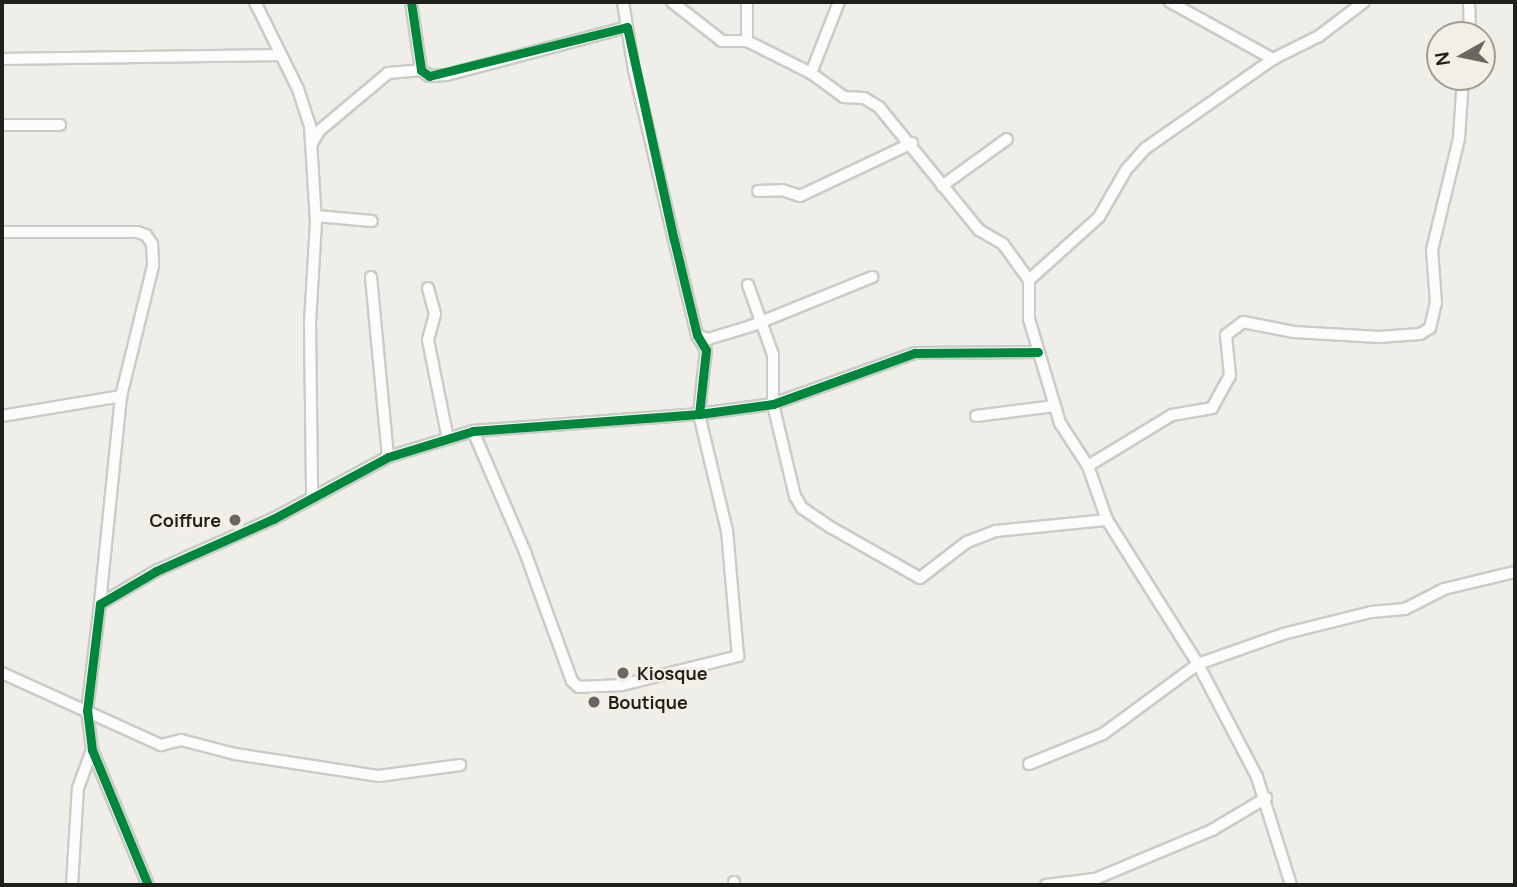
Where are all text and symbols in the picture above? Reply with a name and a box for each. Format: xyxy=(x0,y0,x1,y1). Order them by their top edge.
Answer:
north arrow xyxy=(1426,21,1496,91)
text: N xyxy=(1428,50,1456,68)
place label: Coiffure xyxy=(150,509,221,531)
marker: Coiffure xyxy=(227,512,243,528)
place label: Kiosque xyxy=(637,662,708,684)
marker: Kiosque xyxy=(615,665,631,681)
place label: Boutique xyxy=(608,691,688,713)
marker: Boutique xyxy=(586,694,602,710)

